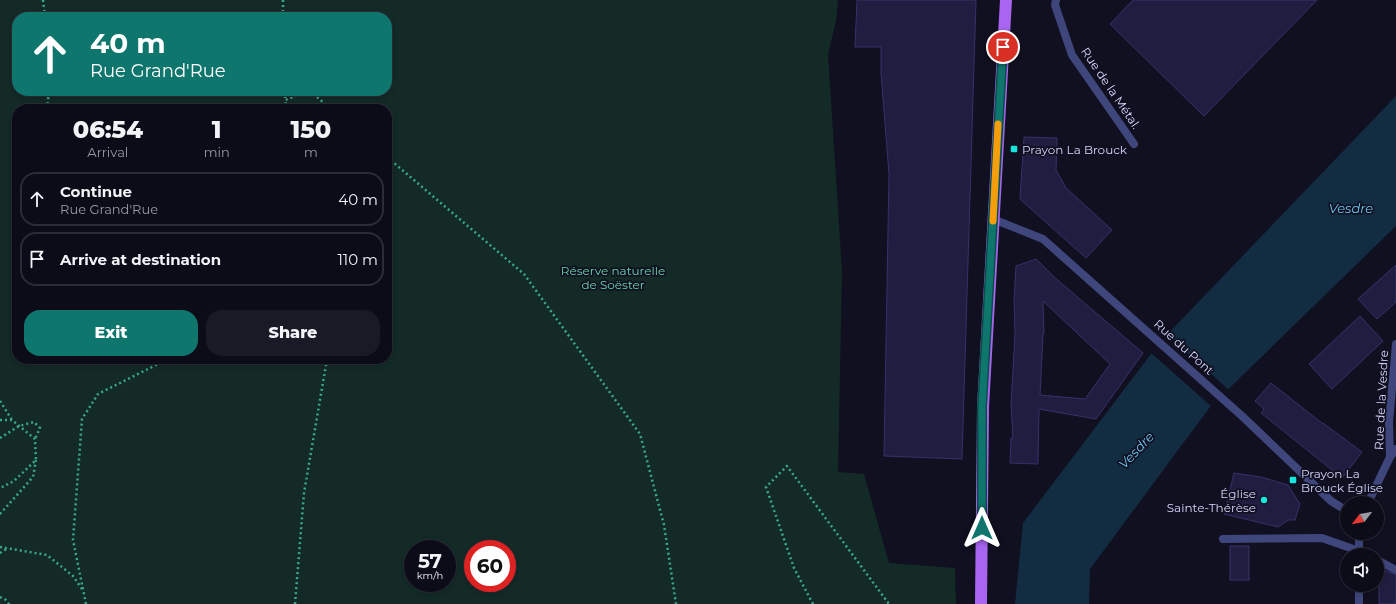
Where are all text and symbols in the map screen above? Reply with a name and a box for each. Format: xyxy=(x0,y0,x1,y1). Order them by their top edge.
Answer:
text: 40 m xyxy=(90,26,166,60)
icon: ahead xyxy=(24,28,76,80)
pin xyxy=(986,30,1020,64)
icon: arrive xyxy=(992,36,1014,58)
street label: Rue de la Métal. xyxy=(1078,44,1144,132)
text: Rue Grand'Rue xyxy=(90,60,226,82)
text: 06:54 xyxy=(73,115,143,144)
text: 1 xyxy=(212,115,222,144)
text: 150 xyxy=(291,115,331,144)
place label: Prayon La Brouck xyxy=(1022,142,1128,157)
text: Arrival xyxy=(87,144,128,160)
text: min xyxy=(204,144,230,160)
text: m xyxy=(304,144,318,160)
marker: Prayon La Brouck xyxy=(1009,144,1019,154)
text: Continue xyxy=(60,182,132,201)
icon: ahead xyxy=(26,188,48,210)
text: 40 m xyxy=(338,190,378,209)
water label: Vesdre xyxy=(1329,200,1373,216)
text: Rue Grand'Rue xyxy=(60,201,158,217)
icon: arrive xyxy=(26,248,48,270)
text: Arrive at destination xyxy=(60,250,221,269)
text: 110 m xyxy=(337,250,378,269)
park label: Réserve naturelle de Soëster xyxy=(561,263,665,292)
button: Exit xyxy=(24,310,198,356)
button: Share xyxy=(206,310,380,356)
street label: Rue du Pont xyxy=(1151,316,1217,378)
street label: Rue de la Vesdre xyxy=(1371,350,1391,450)
water label: Vesdre xyxy=(1115,428,1157,472)
place label: Prayon La Brouck Église xyxy=(1301,466,1383,495)
marker: Prayon La Brouck Église xyxy=(1288,475,1298,485)
place label: Église Sainte-Thérèse xyxy=(1167,486,1256,515)
marker: Église Sainte-Thérèse xyxy=(1259,495,1269,505)
north arrow xyxy=(1340,496,1384,540)
map controls xyxy=(1340,496,1384,592)
position arrow xyxy=(961,507,1003,549)
speed limit sign: 60 xyxy=(464,540,516,592)
button: sound xyxy=(1340,548,1384,592)
text: 57 xyxy=(418,549,442,573)
text: km/h xyxy=(417,569,443,582)

